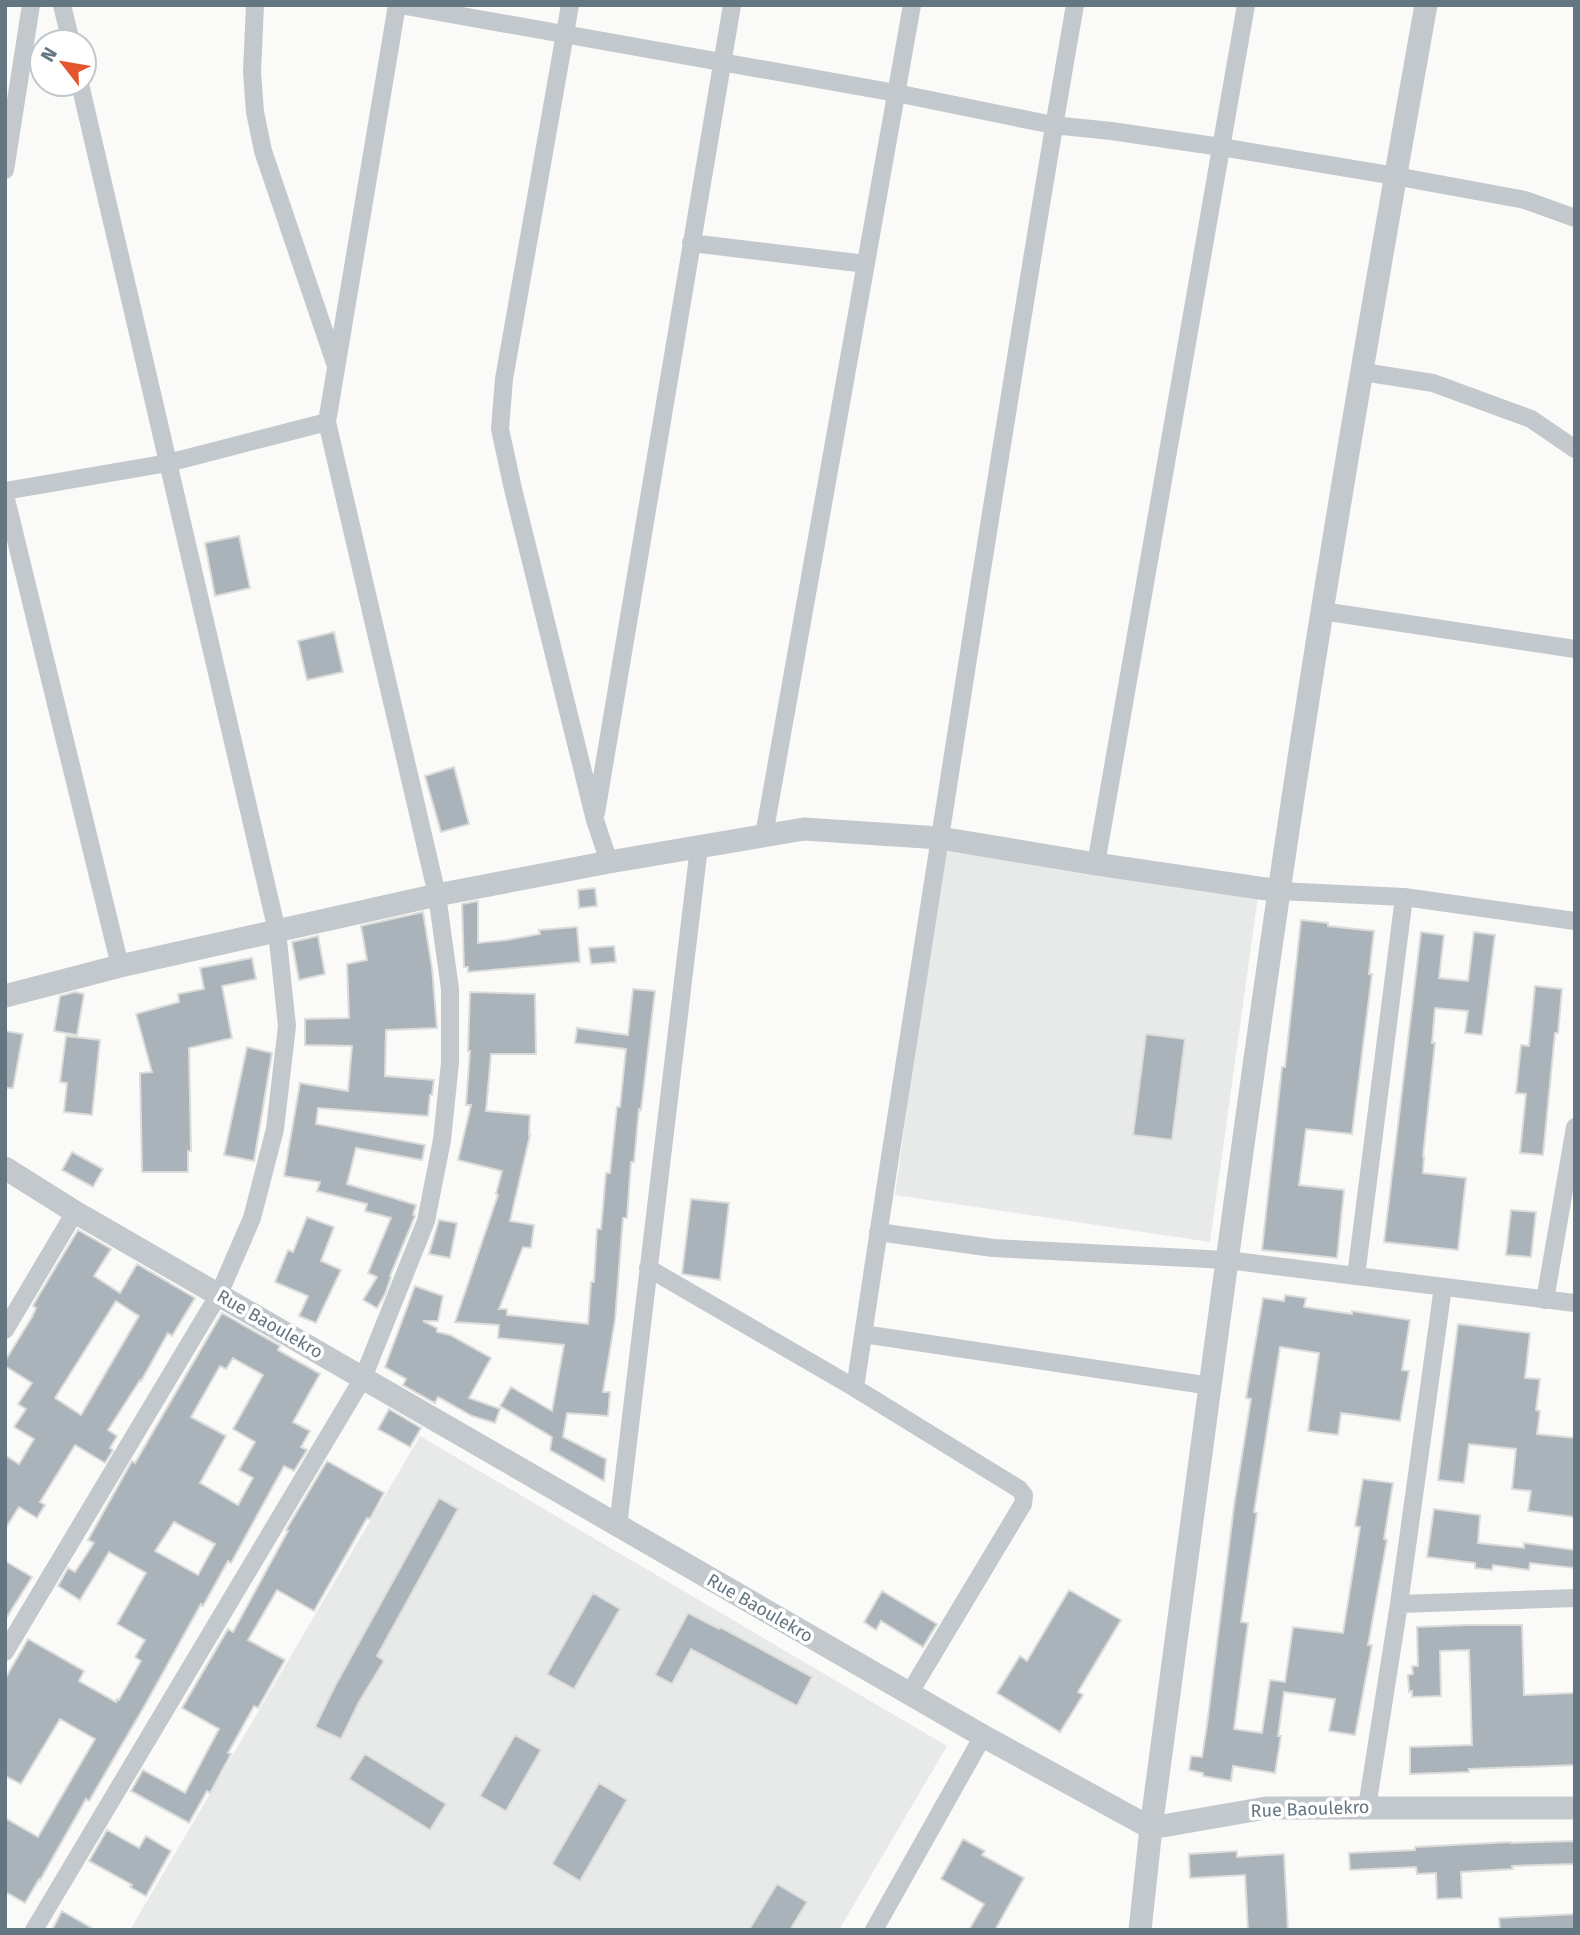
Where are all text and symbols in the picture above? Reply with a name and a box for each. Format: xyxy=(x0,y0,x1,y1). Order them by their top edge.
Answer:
north arrow xyxy=(28,28,98,98)
text: N xyxy=(36,43,62,66)
street label: Rue Baoulekro xyxy=(213,1285,327,1363)
street label: Rue Baoulekro xyxy=(703,1569,817,1647)
street label: Rue Baoulekro xyxy=(1250,1796,1370,1822)

